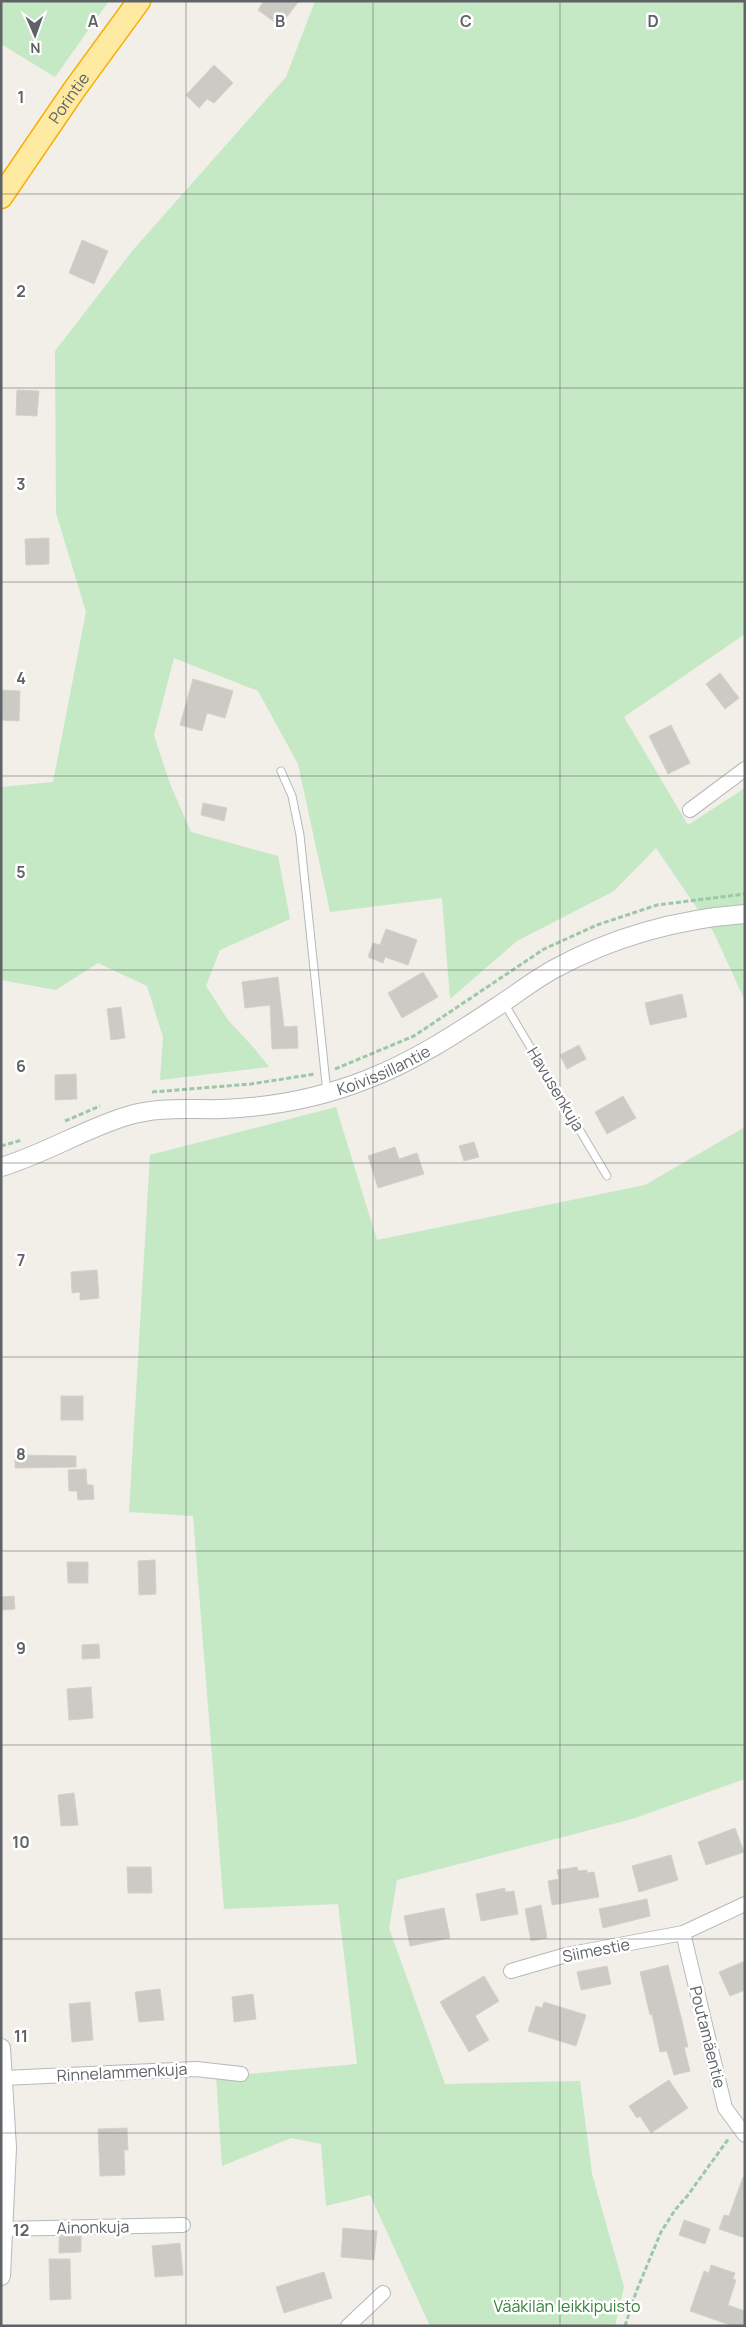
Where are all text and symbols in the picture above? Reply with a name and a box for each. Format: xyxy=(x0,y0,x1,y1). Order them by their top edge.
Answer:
north arrow xyxy=(10,10,60,60)
text: A xyxy=(88,10,99,32)
text: B xyxy=(275,10,285,32)
text: C xyxy=(460,10,472,32)
text: D xyxy=(647,10,659,32)
text: N xyxy=(30,39,41,58)
street label: Porintie xyxy=(43,68,94,128)
text: 1 xyxy=(17,86,25,108)
text: 2 xyxy=(16,280,26,302)
text: 3 xyxy=(16,473,26,495)
text: 4 xyxy=(16,667,26,689)
text: 5 xyxy=(16,861,26,883)
street label: Koivissillantie xyxy=(334,1040,434,1100)
street label: Havusenkuja xyxy=(522,1043,590,1135)
text: 6 xyxy=(16,1055,26,1077)
text: 7 xyxy=(17,1249,25,1271)
text: 8 xyxy=(16,1443,26,1465)
text: 9 xyxy=(16,1637,26,1659)
text: 10 xyxy=(12,1831,30,1853)
street label: Siimestie xyxy=(560,1933,632,1967)
street label: Poutamäentie xyxy=(685,1984,731,2090)
text: 11 xyxy=(14,2025,28,2047)
street label: Rinnelammenkuja xyxy=(56,2058,188,2086)
street label: Ainonkuja xyxy=(56,2215,130,2239)
text: 12 xyxy=(13,2219,29,2241)
park label: Vääkilän leikkipuisto xyxy=(494,2295,640,2317)

